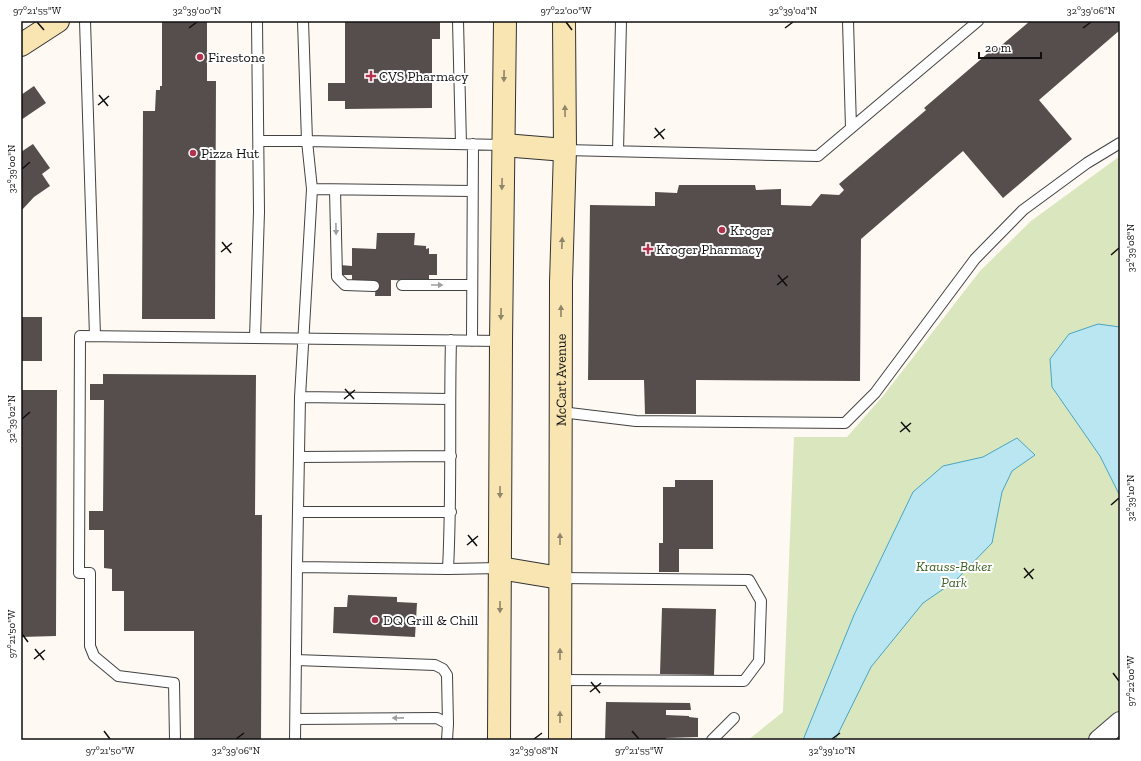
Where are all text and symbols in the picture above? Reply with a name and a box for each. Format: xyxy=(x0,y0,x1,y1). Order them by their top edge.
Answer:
text: 97°21'55"W xyxy=(13,5,62,17)
text: 32°39'00"N xyxy=(173,5,222,17)
text: 97°22'00"W xyxy=(541,5,592,17)
text: 32°39'04"N xyxy=(769,5,818,17)
text: 32°39'06"N xyxy=(1067,5,1116,17)
scale bar xyxy=(979,34,1041,60)
text: 20 m xyxy=(985,41,1012,55)
place label: Firestone xyxy=(208,49,266,66)
marker: Firestone xyxy=(195,52,205,62)
place label: CVS Pharmacy xyxy=(379,68,469,85)
one-way arrow xyxy=(501,70,507,83)
marker: CVS Pharmacy xyxy=(366,71,376,81)
one-way arrow xyxy=(562,104,568,117)
text: 32°39'00"N xyxy=(6,144,18,193)
place label: Pizza Hut xyxy=(201,145,260,162)
marker: Pizza Hut xyxy=(188,148,198,158)
one-way arrow xyxy=(499,178,506,190)
place label: Kroger xyxy=(730,222,772,239)
one-way arrow xyxy=(333,223,339,236)
text: 32°39'08"N xyxy=(1125,223,1137,272)
marker: Kroger xyxy=(717,225,727,235)
one-way arrow xyxy=(559,236,565,249)
place label: Kroger Pharmacy xyxy=(656,241,763,258)
marker: Kroger Pharmacy xyxy=(643,244,653,254)
one-way arrow xyxy=(431,282,444,288)
one-way arrow xyxy=(558,304,564,317)
one-way arrow xyxy=(498,308,504,321)
street label: McCart Avenue xyxy=(552,333,569,426)
text: 32°39'02"N xyxy=(6,394,18,443)
text: 32°39'10"N xyxy=(1125,474,1137,521)
one-way arrow xyxy=(497,486,503,499)
one-way arrow xyxy=(557,532,563,545)
park label: Krauss-Baker Park xyxy=(916,558,992,591)
one-way arrow xyxy=(497,601,503,614)
text: 97°21'50"W xyxy=(6,609,18,658)
place label: DQ Grill & Chill xyxy=(383,612,478,629)
marker: DQ Grill & Chill xyxy=(370,615,380,625)
one-way arrow xyxy=(557,647,563,660)
text: 97°22'00"W xyxy=(1125,655,1137,706)
one-way arrow xyxy=(557,710,563,723)
one-way arrow xyxy=(391,715,404,721)
text: 97°21'50"W xyxy=(86,745,135,757)
text: 32°39'06"N xyxy=(212,745,261,757)
text: 32°39'08"N xyxy=(510,745,559,757)
text: 97°21'55"W xyxy=(615,745,664,757)
text: 32°39'10"N xyxy=(809,745,856,757)

